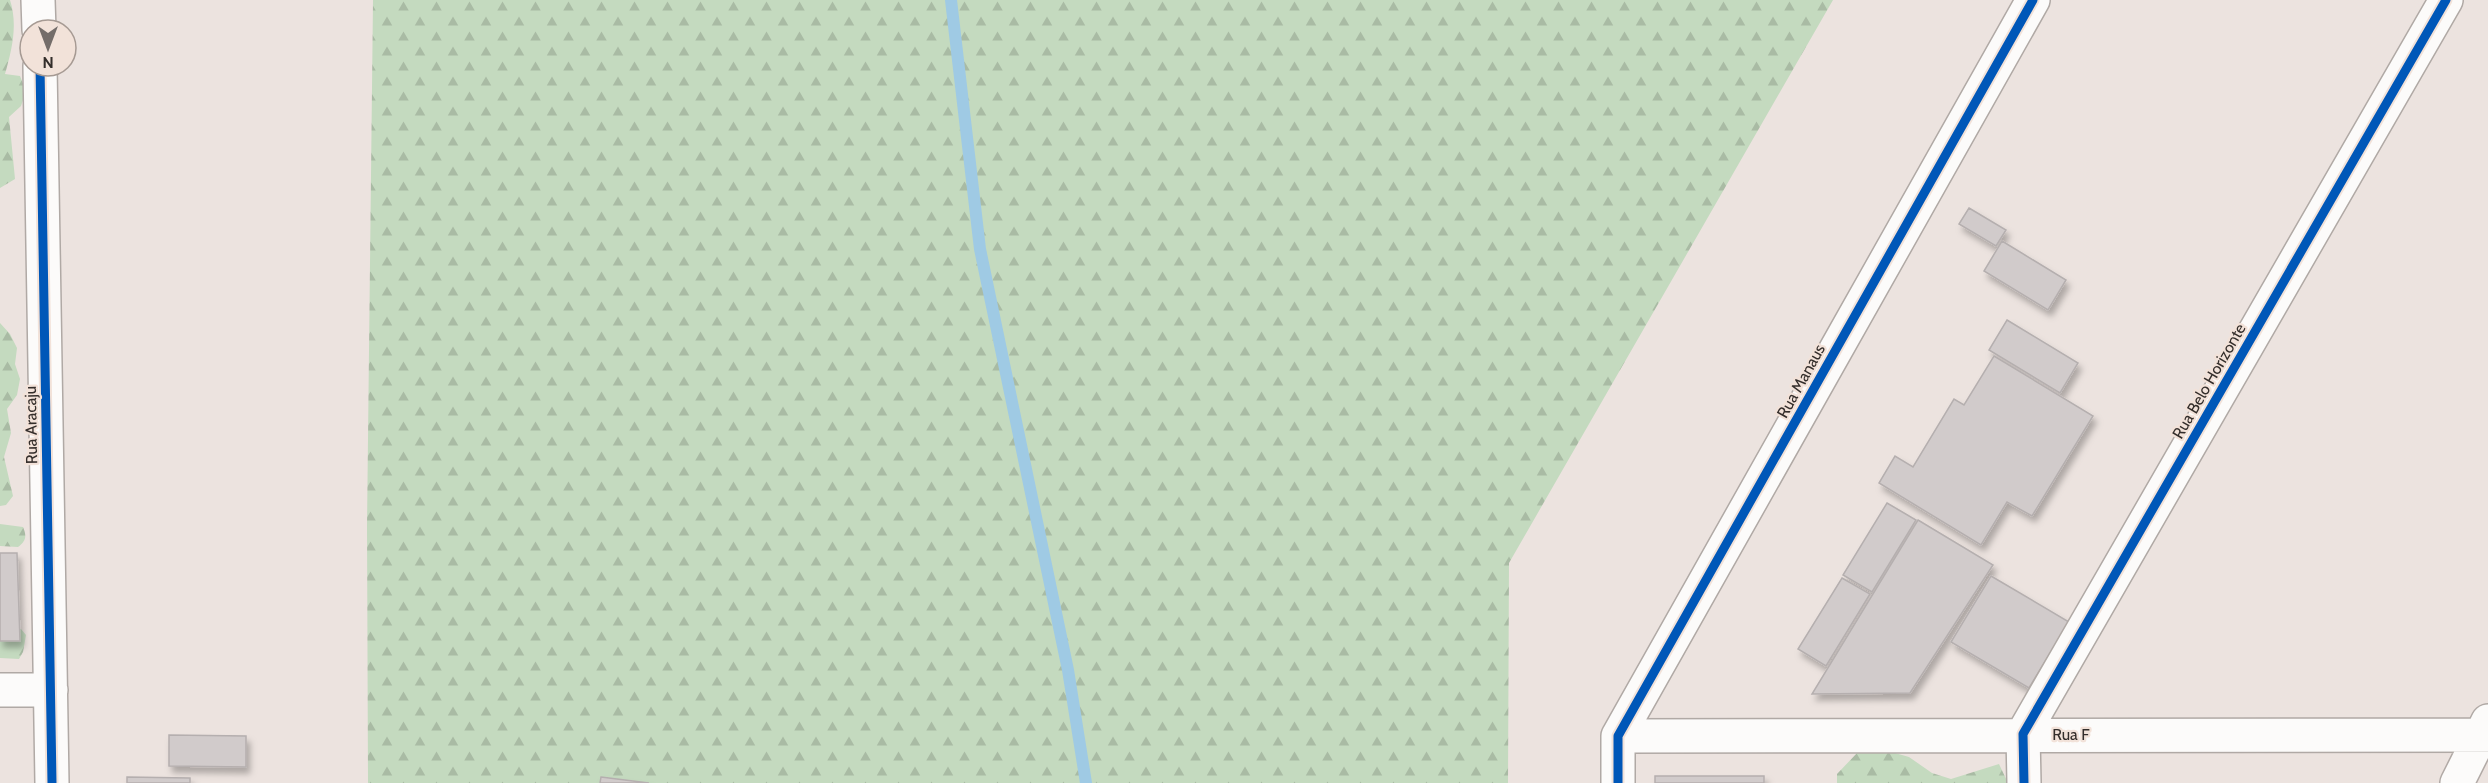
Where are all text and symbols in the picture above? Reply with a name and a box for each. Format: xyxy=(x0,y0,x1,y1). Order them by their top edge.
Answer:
north arrow xyxy=(18,18,78,78)
text: N xyxy=(42,53,54,72)
street label: Rua Belo Horizonte xyxy=(2168,320,2250,442)
street label: Rua Manaus xyxy=(1773,341,1829,421)
street label: Rua Aracaju xyxy=(21,386,41,464)
street label: Rua F xyxy=(2052,725,2090,744)

